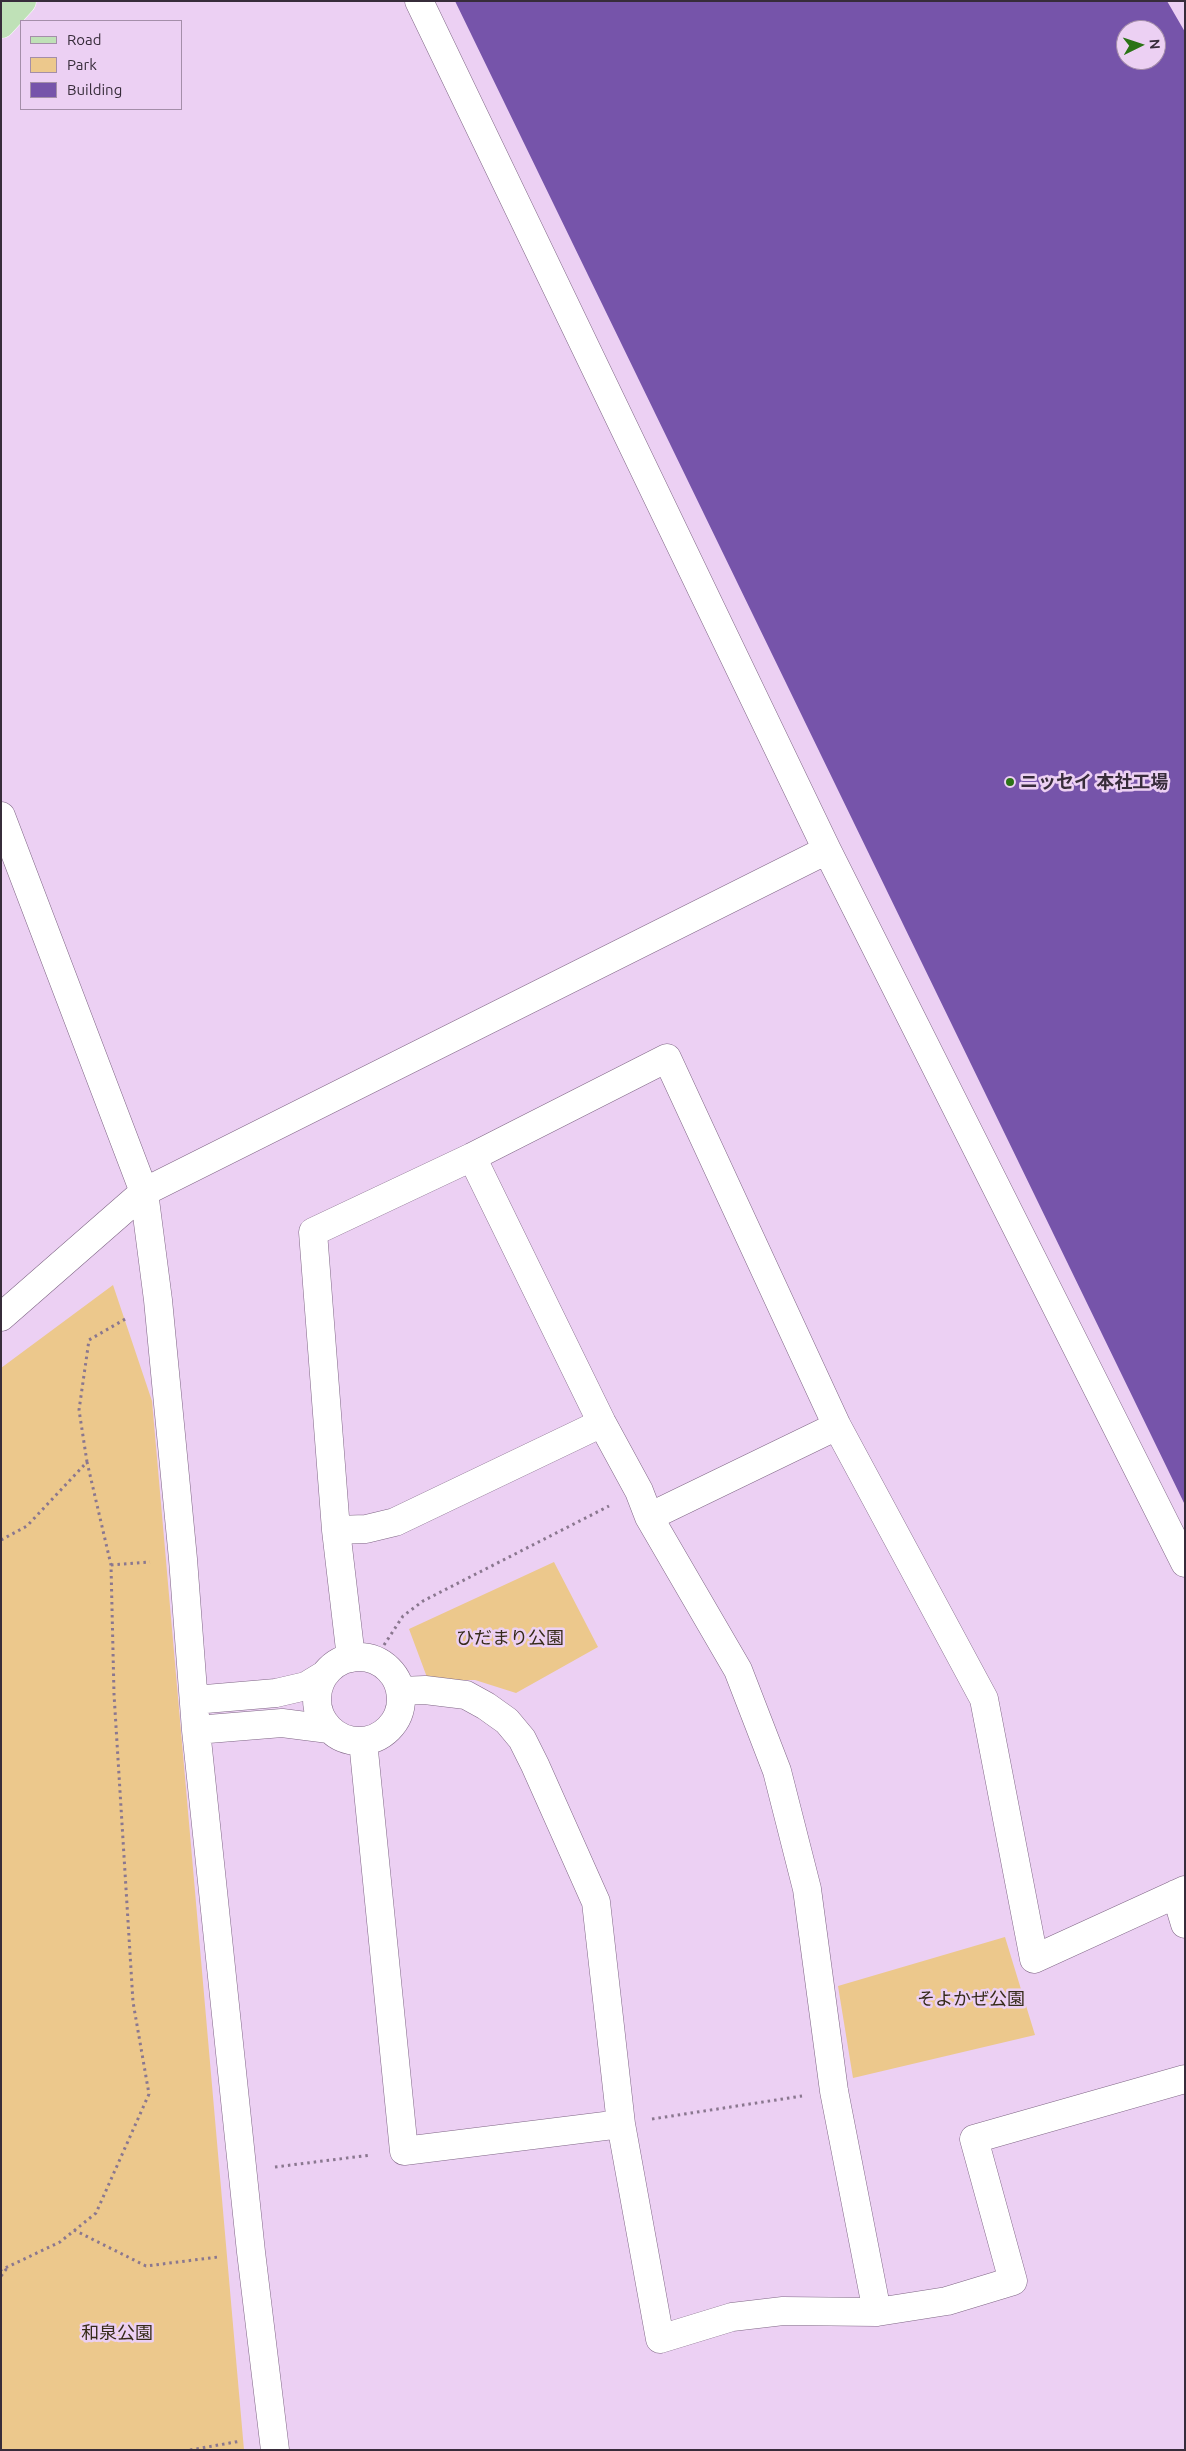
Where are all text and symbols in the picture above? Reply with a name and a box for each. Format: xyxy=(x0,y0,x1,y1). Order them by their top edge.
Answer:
legend xyxy=(20,20,182,110)
north arrow xyxy=(1116,20,1166,70)
text: Road xyxy=(67,31,102,48)
text: N xyxy=(1147,38,1163,50)
text: Park xyxy=(67,56,97,73)
text: Building xyxy=(67,81,122,98)
place label: ニッセイ 本社工場 xyxy=(1020,771,1168,793)
marker: ニッセイ 本社工場 xyxy=(1004,776,1016,788)
park label: ひだまり公園 xyxy=(456,1627,564,1649)
park label: そよかぜ公園 xyxy=(917,1988,1025,2010)
park label: 和泉公園 xyxy=(81,2322,153,2344)

